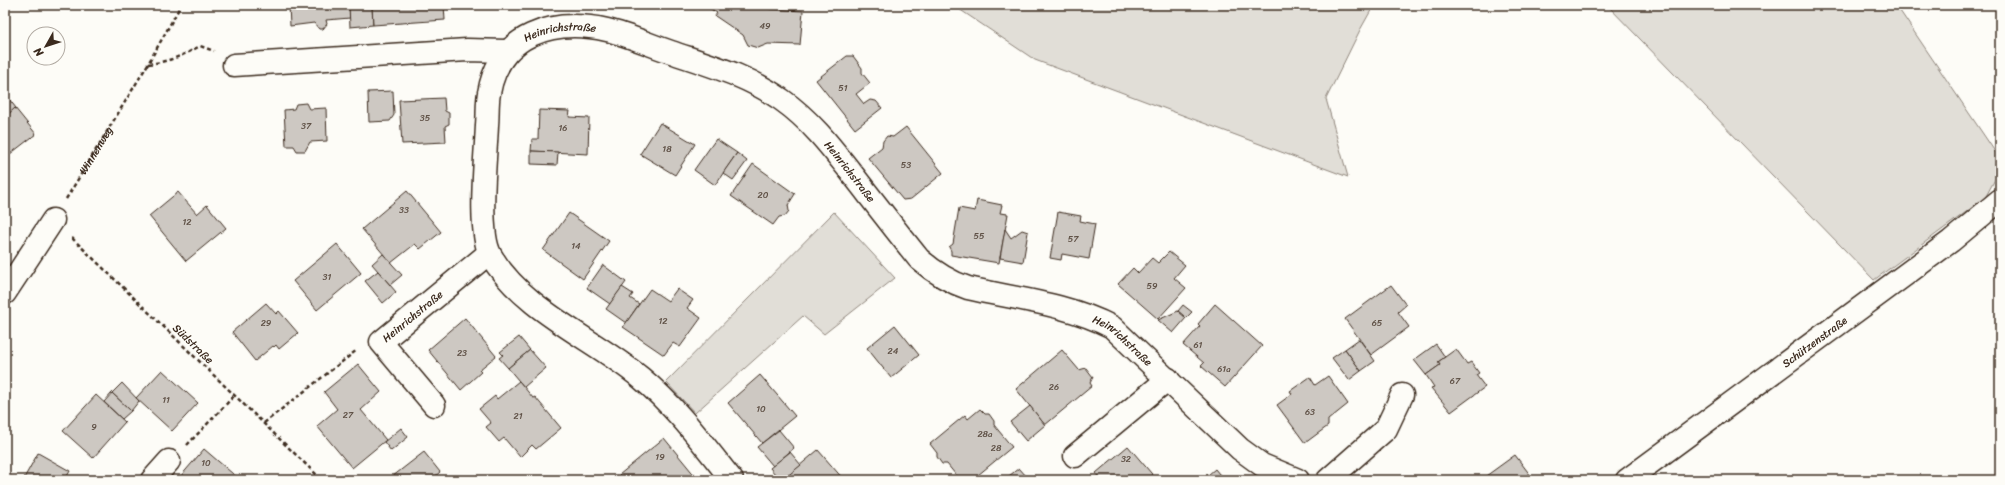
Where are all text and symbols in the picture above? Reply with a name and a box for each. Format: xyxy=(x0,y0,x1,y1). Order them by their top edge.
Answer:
street label: Heinrichstraße xyxy=(520,17,598,47)
house number: 49 xyxy=(759,18,771,34)
north arrow xyxy=(26,26,66,66)
text: N xyxy=(29,43,49,62)
house number: 51 xyxy=(838,80,848,96)
house number: 35 xyxy=(420,110,431,126)
house number: 37 xyxy=(301,118,312,134)
house number: 16 xyxy=(559,120,567,136)
street label: Winnenweg xyxy=(74,122,118,178)
street label: Heinrichstraße xyxy=(820,136,881,207)
house number: 18 xyxy=(662,141,672,157)
house number: 53 xyxy=(901,157,911,173)
house number: 20 xyxy=(758,187,769,203)
house number: 33 xyxy=(399,202,409,218)
house number: 12 xyxy=(182,214,192,230)
house number: 55 xyxy=(974,228,985,244)
house number: 57 xyxy=(1068,231,1079,247)
house number: 14 xyxy=(571,238,581,254)
house number: 31 xyxy=(323,269,332,285)
house number: 59 xyxy=(1146,278,1158,294)
street label: Heinrichstraße xyxy=(378,285,447,347)
street label: Heinrichstraße xyxy=(1090,310,1157,371)
street label: Schützenstraße xyxy=(1778,311,1852,372)
house number: 12 xyxy=(658,313,668,329)
house number: 29 xyxy=(261,315,272,331)
house number: 65 xyxy=(1372,315,1383,331)
street label: Südstraße xyxy=(168,319,218,369)
house number: 61 xyxy=(1194,337,1203,353)
house number: 24 xyxy=(888,343,899,359)
house number: 23 xyxy=(457,345,467,361)
house number: 61a xyxy=(1217,361,1231,377)
house number: 67 xyxy=(1450,373,1461,389)
house number: 26 xyxy=(1049,379,1059,395)
house number: 11 xyxy=(162,392,170,408)
house number: 10 xyxy=(756,401,766,417)
house number: 63 xyxy=(1305,404,1315,420)
house number: 27 xyxy=(343,407,354,423)
house number: 21 xyxy=(513,408,523,424)
house number: 9 xyxy=(91,419,97,435)
house number: 28a xyxy=(977,426,993,442)
house number: 28 xyxy=(991,440,1002,456)
house number: 19 xyxy=(655,449,665,465)
house number: 32 xyxy=(1121,451,1131,467)
house number: 10 xyxy=(201,455,211,471)

